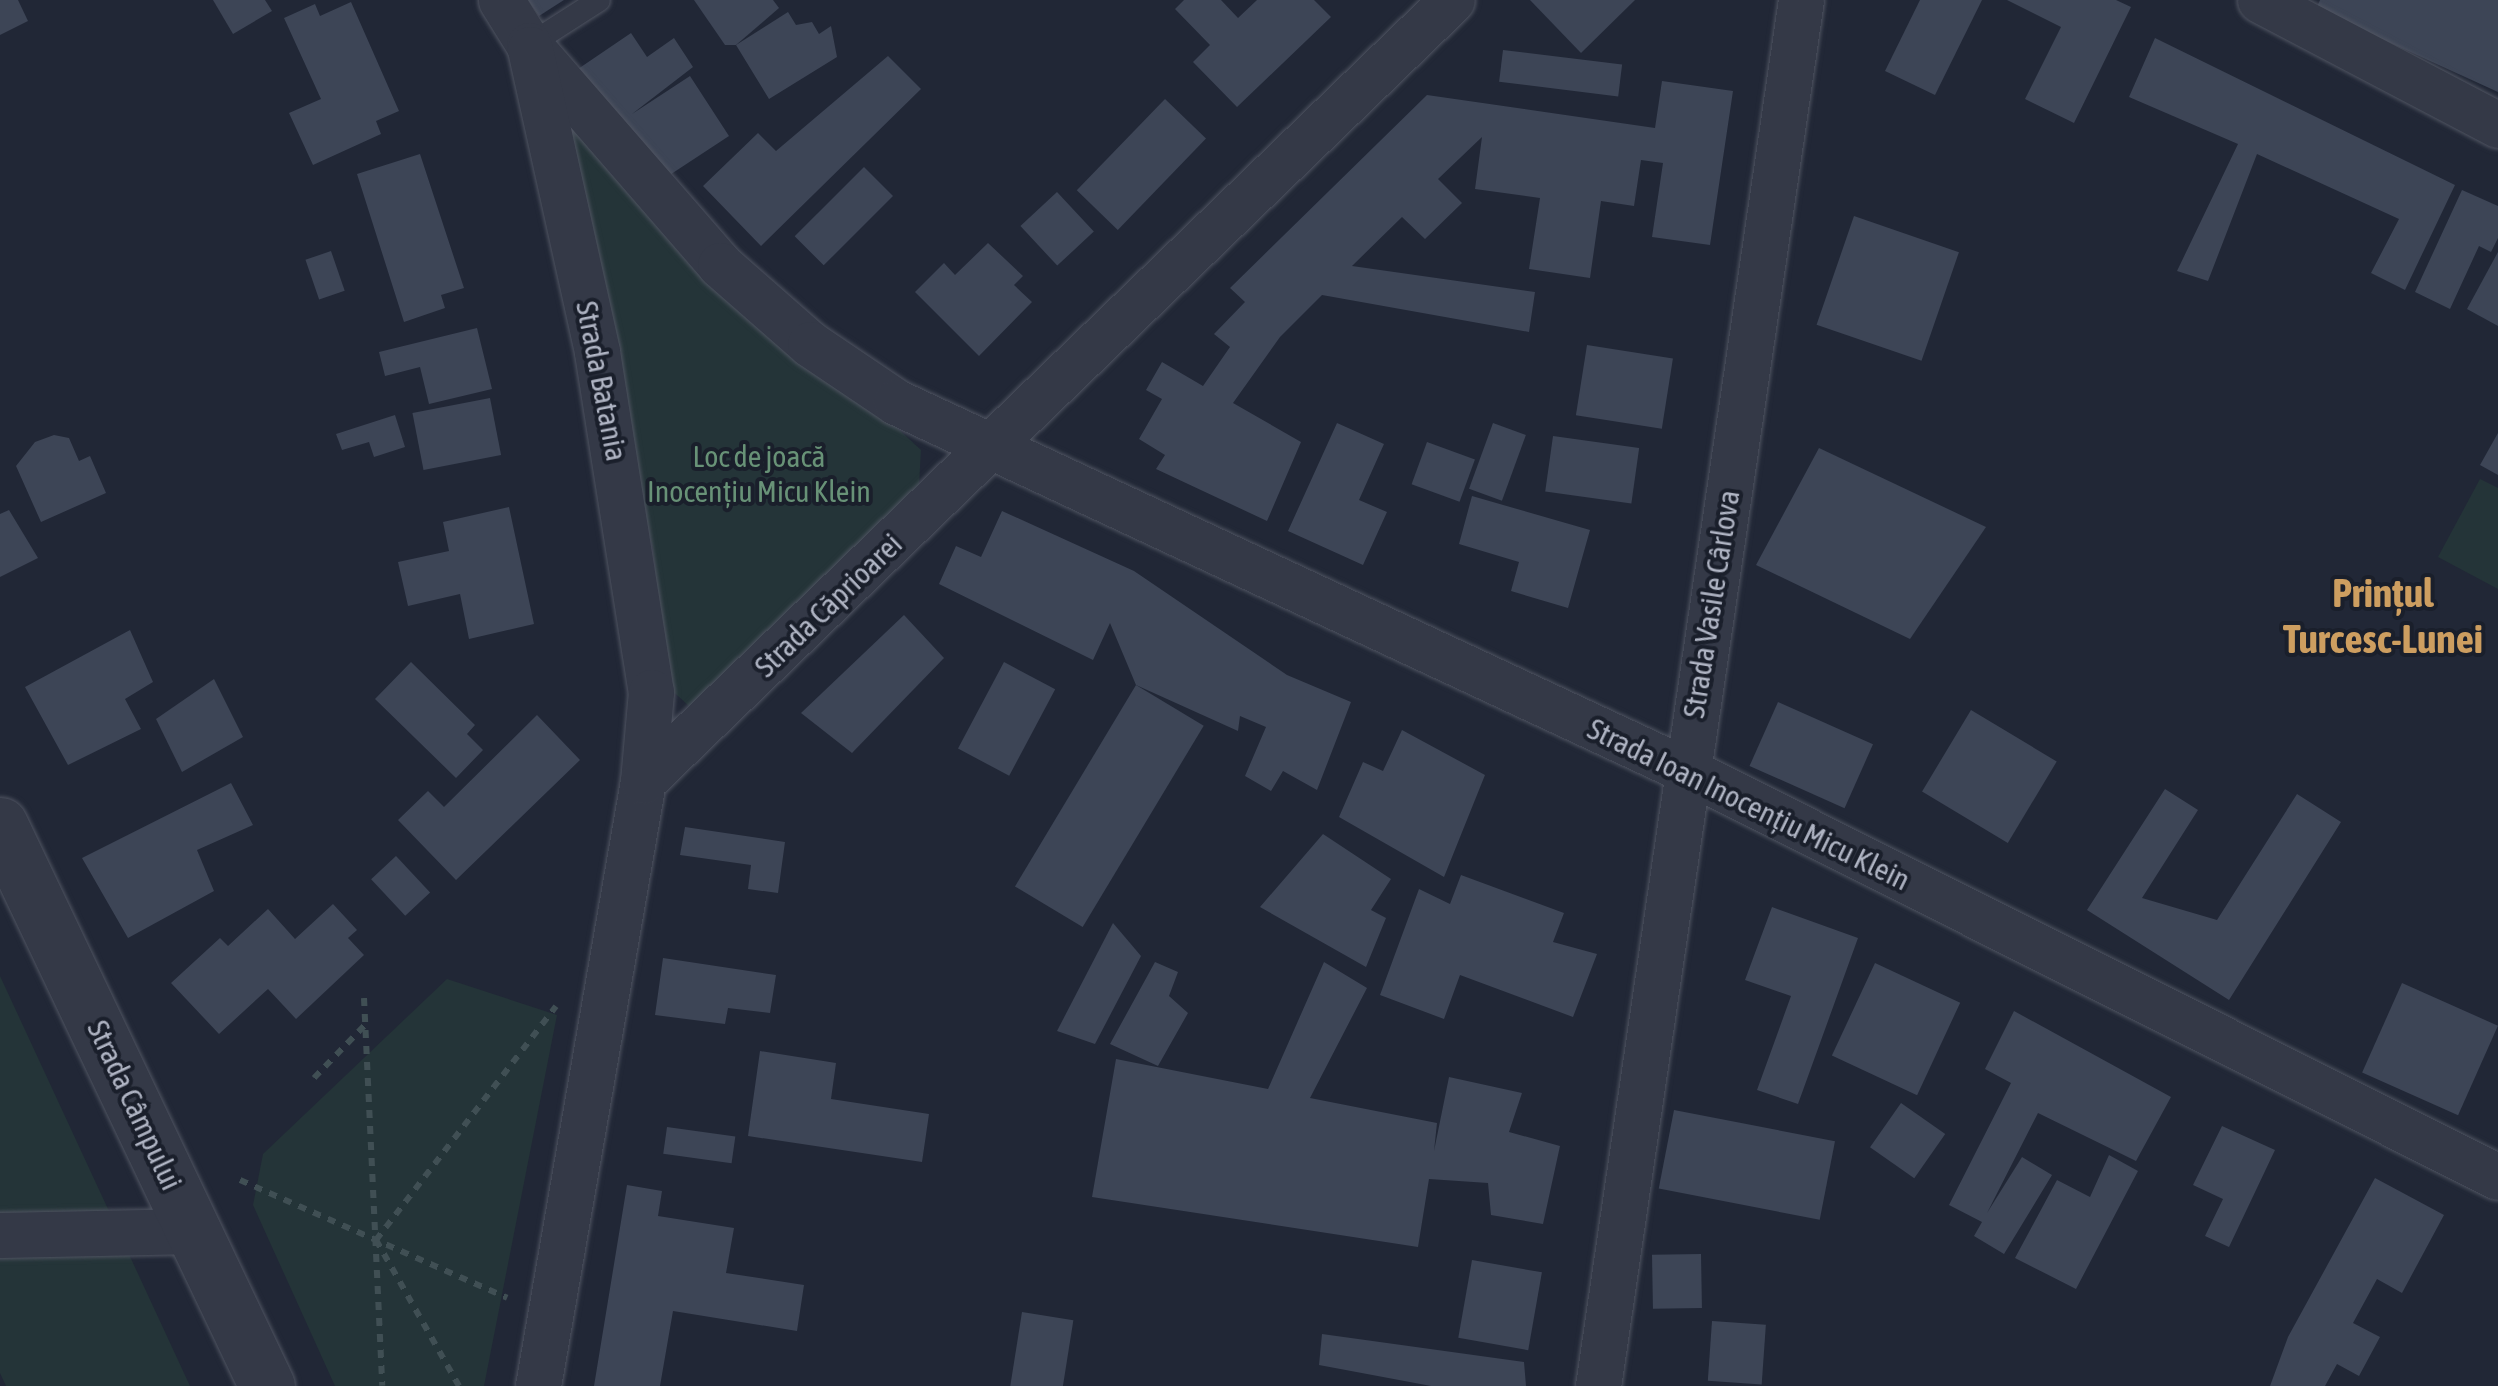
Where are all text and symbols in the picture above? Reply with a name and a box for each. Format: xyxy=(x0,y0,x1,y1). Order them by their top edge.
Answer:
street label: Strada Batania xyxy=(569,298,635,464)
park label: Loc de joacă Inocențiu Micu Klein xyxy=(647,438,871,508)
street label: Strada Vasile Cârlova xyxy=(1675,488,1747,720)
street label: Strada Căprioarei xyxy=(747,526,909,684)
district label: Prințul Turcesc-Lunei xyxy=(2283,569,2483,663)
street label: Strada Ioan Inocențiu Micu Klein xyxy=(1582,710,1916,898)
street label: Strada Câmpului xyxy=(80,1015,190,1195)

